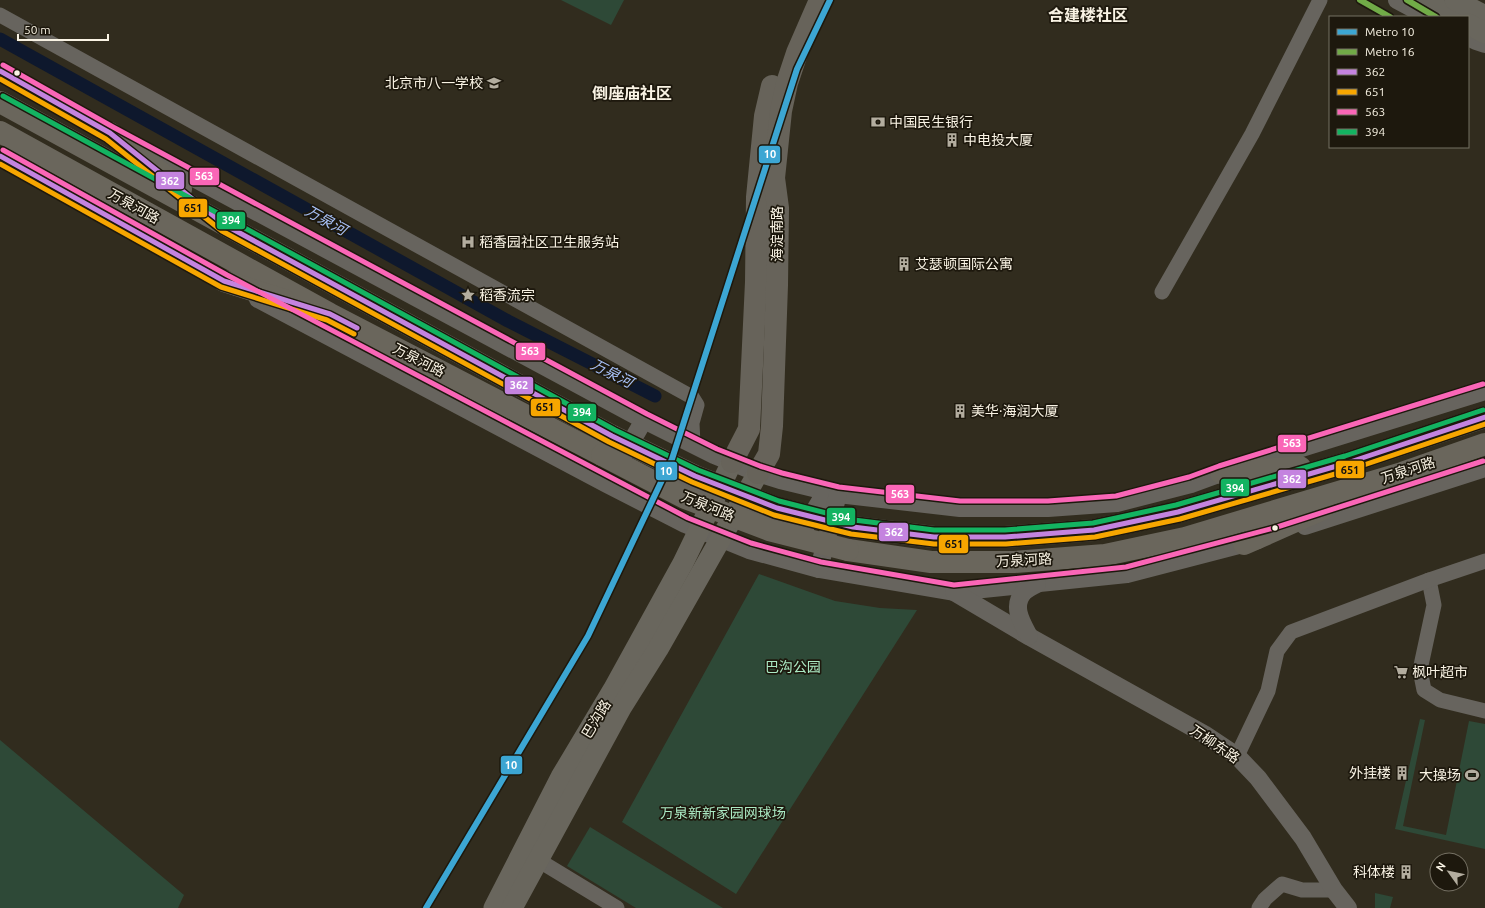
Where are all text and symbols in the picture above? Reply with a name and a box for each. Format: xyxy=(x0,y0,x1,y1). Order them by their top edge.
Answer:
district label: 合建楼社区 xyxy=(1048,6,1128,24)
scale bar xyxy=(18,16,108,42)
legend xyxy=(1329,16,1469,148)
text: 50 m xyxy=(24,23,51,36)
text: Metro 10 xyxy=(1365,25,1415,38)
text: Metro 16 xyxy=(1365,45,1415,58)
text: 362 xyxy=(1365,65,1385,78)
unlabelled marker xyxy=(12,68,22,78)
place label: 北京市八一学校 xyxy=(385,75,483,91)
school or university icon: 北京市八一学校 xyxy=(486,75,502,91)
district label: 倒座庙社区 xyxy=(592,84,672,102)
text: 651 xyxy=(1365,85,1385,98)
text: 563 xyxy=(1365,105,1385,118)
bank icon: 中国民生银行 xyxy=(870,114,886,130)
place label: 中国民生银行 xyxy=(889,114,973,130)
text: 394 xyxy=(1365,125,1386,138)
building icon: 中电投大厦 xyxy=(944,132,960,148)
place label: 中电投大厦 xyxy=(963,132,1033,148)
line badge: 10 xyxy=(758,145,781,164)
text: 10 xyxy=(764,148,776,160)
line badge: 563 xyxy=(189,167,220,186)
text: 563 xyxy=(195,170,213,182)
line badge: 362 xyxy=(155,171,185,190)
text: 362 xyxy=(161,175,179,187)
street label: 万泉河路 xyxy=(106,185,162,227)
line badge: 651 xyxy=(178,198,208,218)
text: 651 xyxy=(184,202,202,214)
water label: 万泉河 xyxy=(302,202,352,240)
street label: 海淀南路 xyxy=(769,206,785,262)
line badge: 394 xyxy=(216,211,246,230)
text: 394 xyxy=(222,214,240,226)
hospital icon: 稻香园社区卫生服务站 xyxy=(460,234,476,250)
place label: 稻香园社区卫生服务站 xyxy=(479,234,619,250)
building icon: 艾瑟顿国际公寓 xyxy=(896,256,912,272)
place label: 艾瑟顿国际公寓 xyxy=(915,256,1013,272)
place icon: 稻香流宗 xyxy=(460,287,476,303)
place label: 稻香流宗 xyxy=(479,287,535,303)
street label: 万泉河路 xyxy=(390,340,448,380)
line badge: 563 xyxy=(515,342,546,361)
text: 563 xyxy=(521,345,539,357)
water label: 万泉河 xyxy=(588,355,639,392)
line badge: 362 xyxy=(504,376,534,395)
text: 362 xyxy=(510,379,528,391)
line badge: 651 xyxy=(530,398,561,417)
text: 651 xyxy=(536,401,554,413)
line badge: 394 xyxy=(567,403,597,422)
building icon: 美华·海润大厦 xyxy=(952,403,968,419)
place label: 美华·海润大厦 xyxy=(971,403,1058,419)
text: 394 xyxy=(573,406,591,418)
line badge: 563 xyxy=(1277,434,1307,453)
text: 563 xyxy=(1283,437,1301,449)
street label: 万泉河路 xyxy=(1379,454,1437,486)
line badge: 651 xyxy=(1335,460,1365,479)
line badge: 10 xyxy=(655,461,678,481)
text: 651 xyxy=(1341,464,1359,476)
text: 10 xyxy=(660,465,672,477)
line badge: 362 xyxy=(1277,469,1307,489)
text: 362 xyxy=(1283,473,1301,485)
line badge: 394 xyxy=(1220,478,1250,497)
text: 394 xyxy=(1226,482,1244,494)
line badge: 563 xyxy=(885,484,915,504)
street label: 万泉河路 xyxy=(679,488,737,524)
text: 563 xyxy=(891,488,909,500)
line badge: 394 xyxy=(826,507,856,526)
text: 394 xyxy=(832,511,850,523)
line badge: 362 xyxy=(878,522,909,542)
unlabelled marker xyxy=(1270,523,1280,533)
text: 362 xyxy=(885,526,903,538)
line badge: 651 xyxy=(938,534,969,554)
text: 651 xyxy=(945,538,963,550)
street label: 万泉河路 xyxy=(996,551,1052,569)
park label: 巴沟公园 xyxy=(765,659,821,675)
supermarket icon: 枫叶超市 xyxy=(1393,664,1409,680)
place label: 枫叶超市 xyxy=(1412,664,1468,680)
street label: 巴沟路 xyxy=(578,697,614,741)
street label: 万柳东路 xyxy=(1187,722,1243,766)
line badge: 10 xyxy=(500,755,523,775)
text: 10 xyxy=(505,759,517,771)
place label: 外挂楼 xyxy=(1349,765,1391,781)
building icon: 外挂楼 xyxy=(1394,765,1410,781)
place label: 大操场 xyxy=(1419,767,1461,783)
sports icon: 大操场 xyxy=(1464,767,1480,783)
park label: 万泉新新家园网球场 xyxy=(660,805,786,821)
north arrow xyxy=(1429,852,1469,892)
text: N xyxy=(1433,860,1448,873)
place label: 科体楼 xyxy=(1353,864,1395,880)
building icon: 科体楼 xyxy=(1398,864,1414,880)

